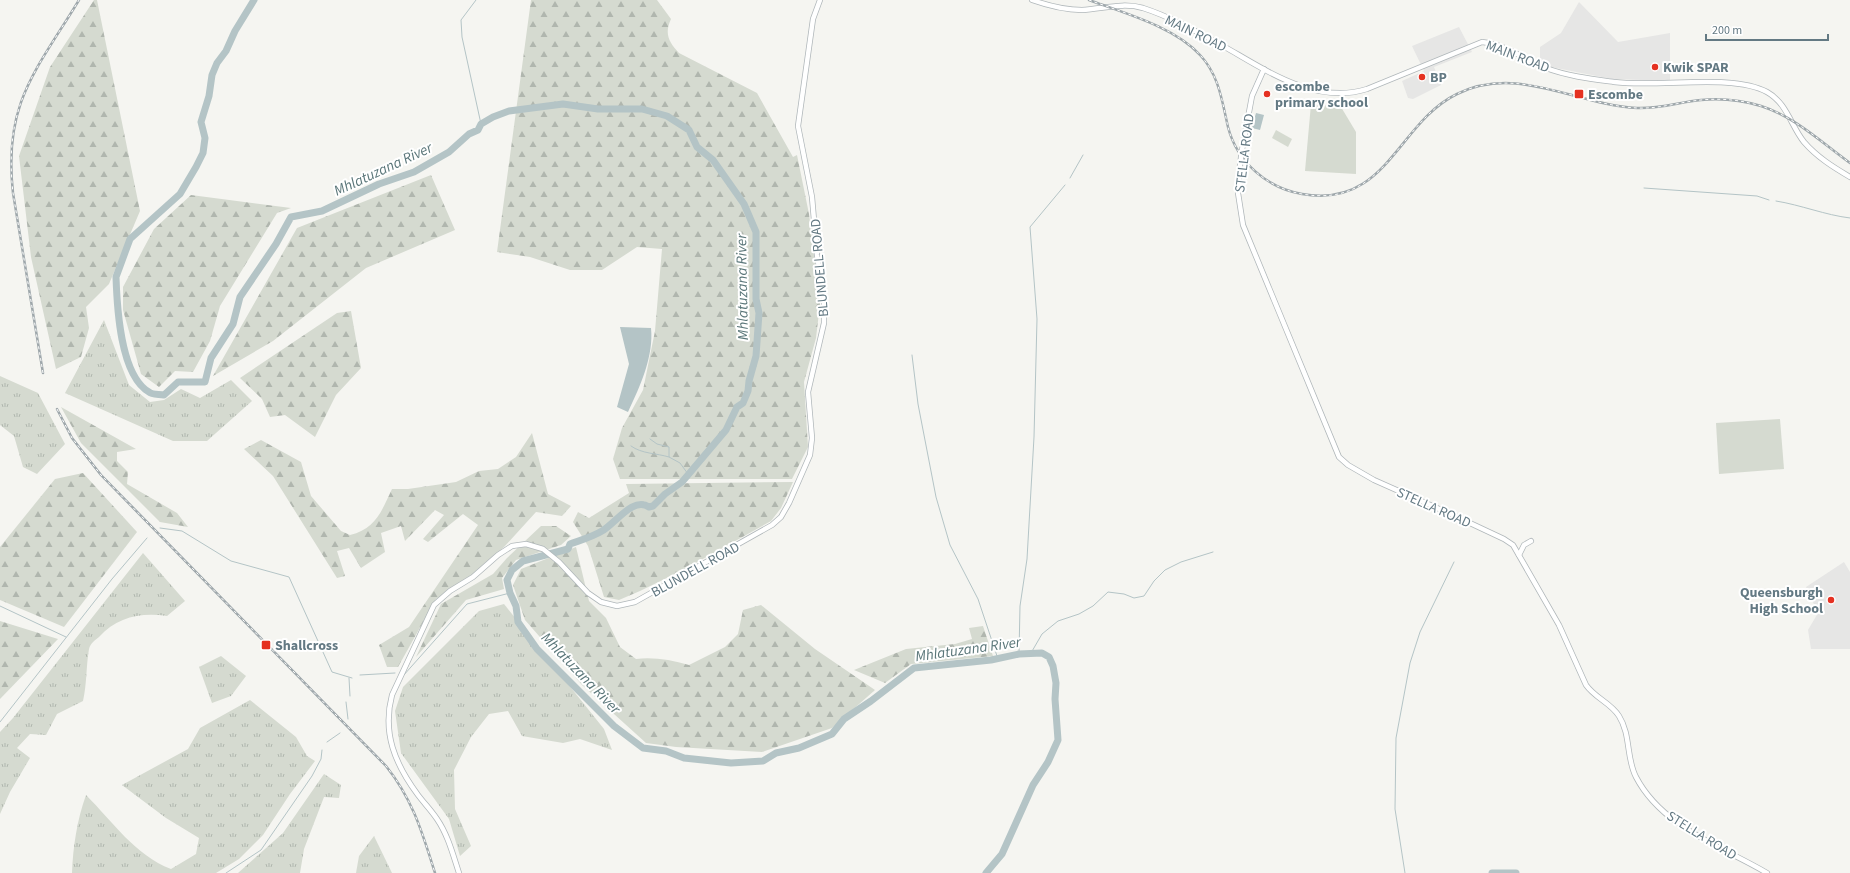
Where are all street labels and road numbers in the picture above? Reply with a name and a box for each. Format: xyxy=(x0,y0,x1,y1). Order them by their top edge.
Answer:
street label: MAIN ROAD xyxy=(1161,10,1230,57)
street label: MAIN ROAD xyxy=(1483,36,1552,78)
street label: STELLA ROAD xyxy=(1230,112,1260,194)
street label: BLUNDELL ROAD xyxy=(806,218,834,318)
street label: STELLA ROAD xyxy=(1393,483,1474,533)
street label: BLUNDELL ROAD xyxy=(648,537,743,602)
street label: STELLA ROAD xyxy=(1662,806,1740,865)

